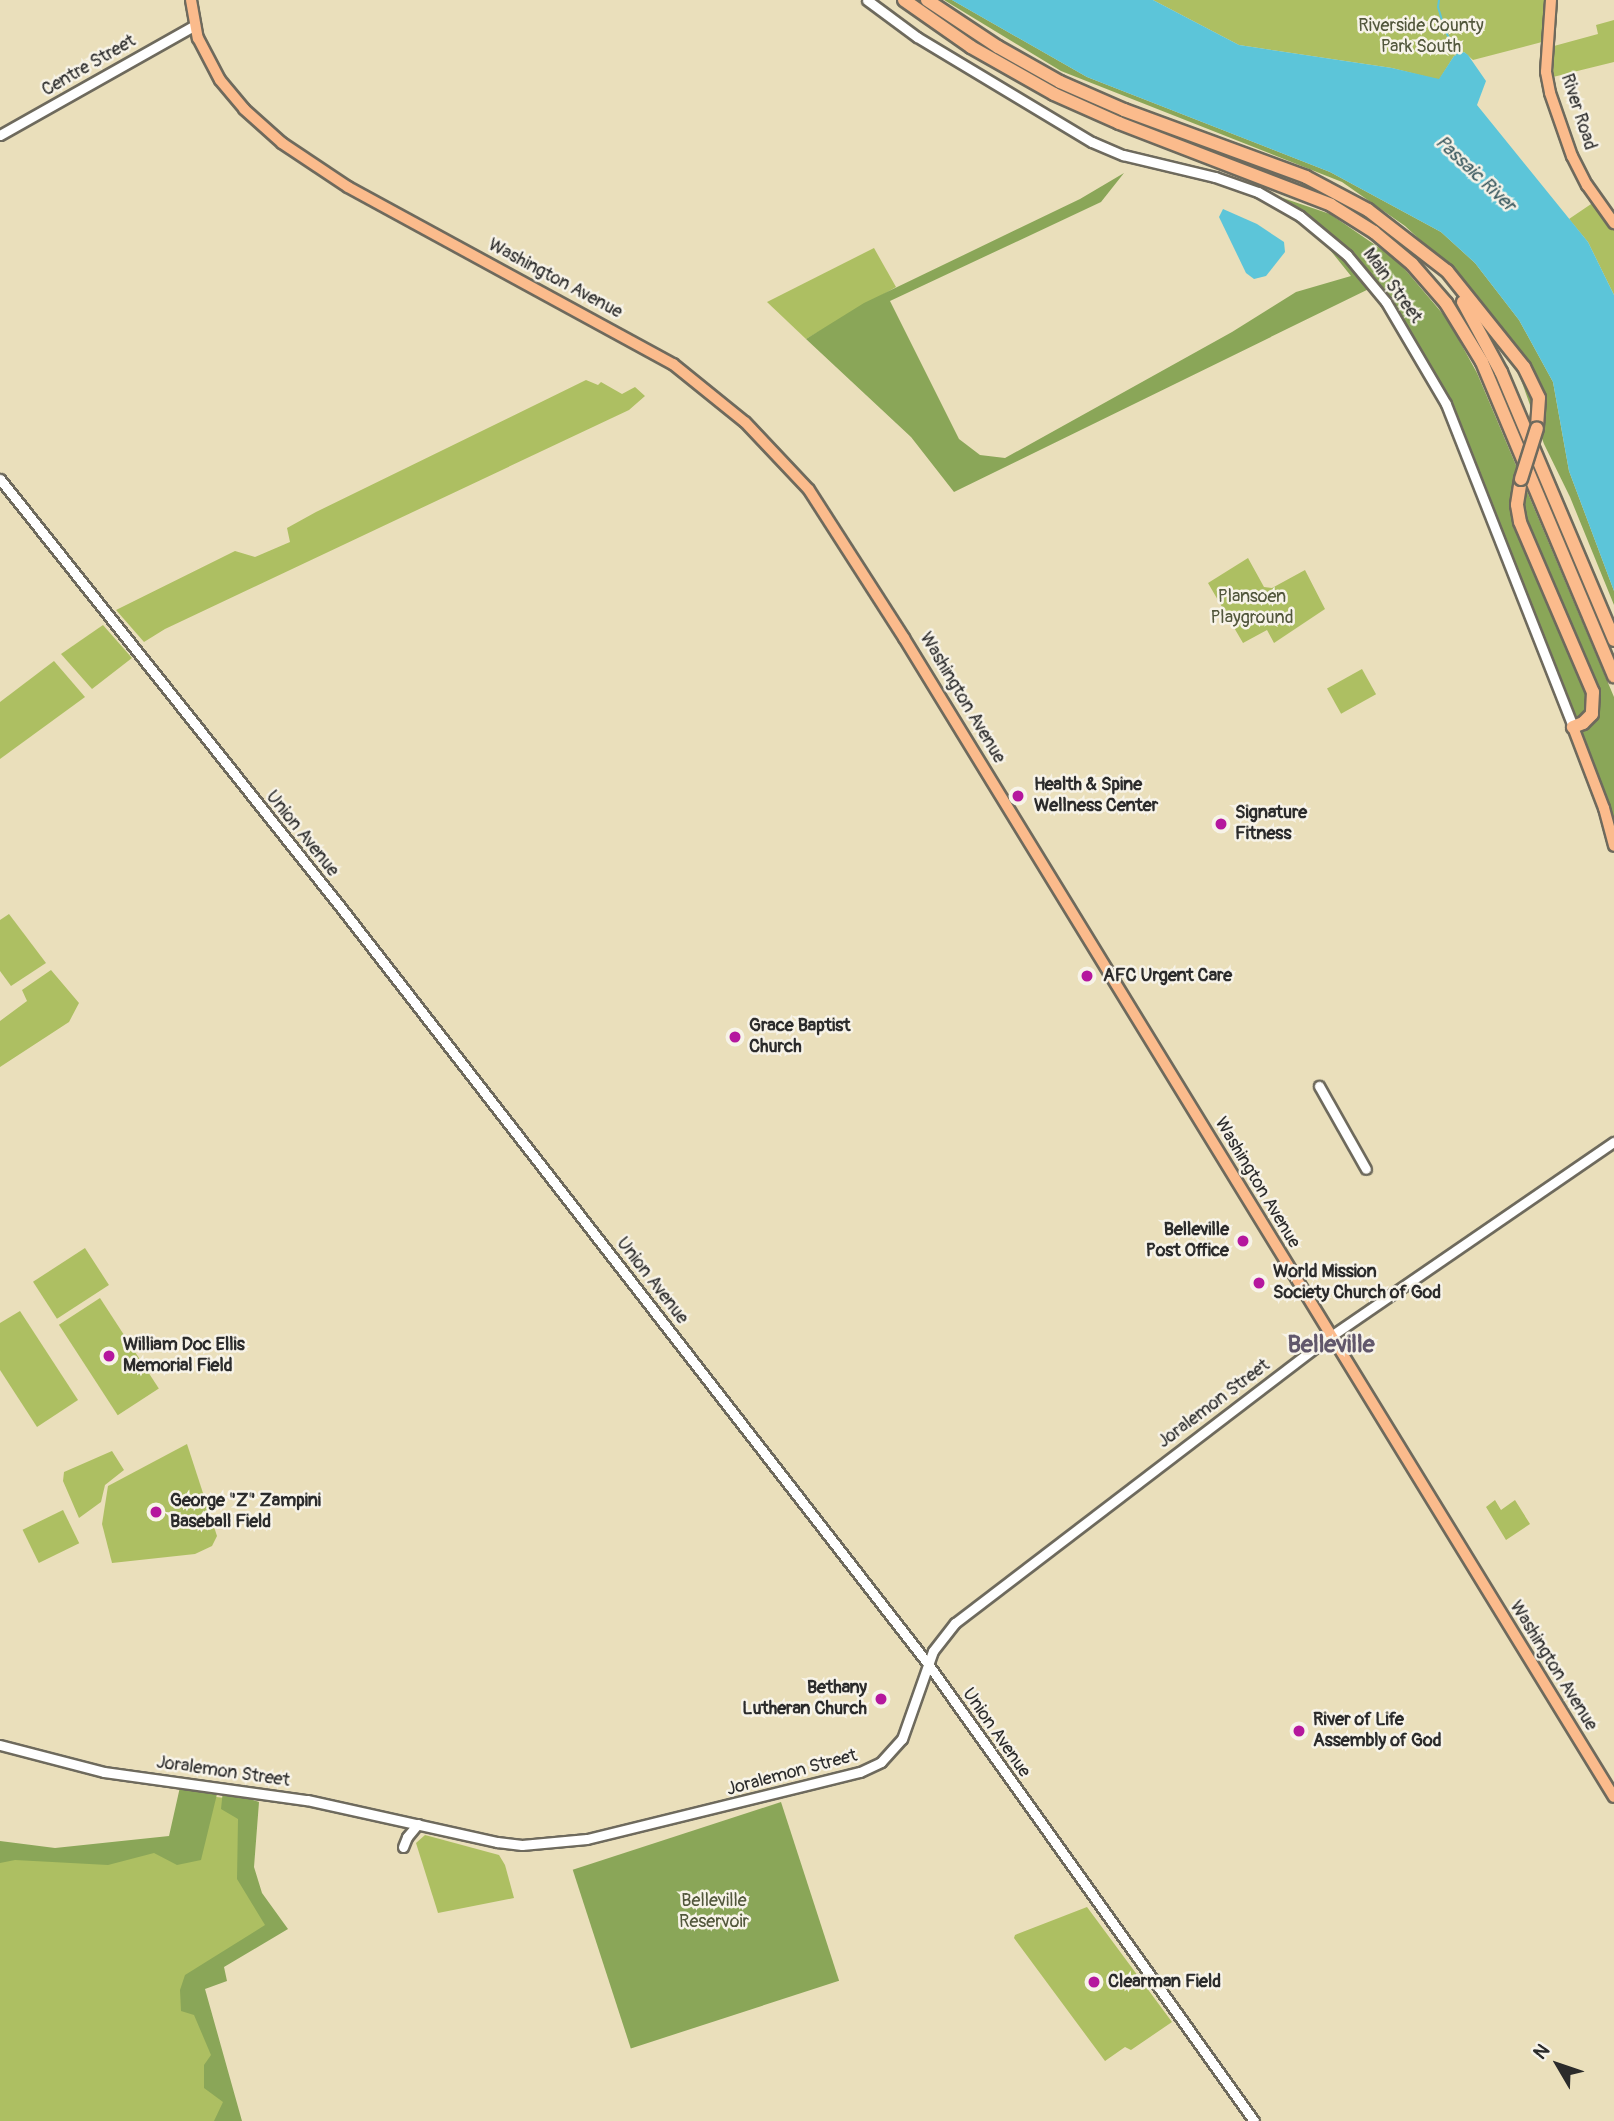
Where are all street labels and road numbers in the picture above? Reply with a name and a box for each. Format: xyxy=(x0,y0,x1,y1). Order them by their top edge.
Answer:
street label: Centre Street xyxy=(38,31,140,101)
street label: River Road xyxy=(1556,71,1600,153)
street label: Washington Avenue xyxy=(484,235,626,323)
street label: Main Street xyxy=(1358,244,1426,328)
street label: Washington Avenue xyxy=(914,629,1010,767)
street label: Union Avenue xyxy=(261,787,343,881)
street label: Washington Avenue xyxy=(1209,1114,1305,1252)
street label: Union Avenue xyxy=(611,1233,693,1329)
street label: Joralemon Street xyxy=(1154,1355,1274,1453)
street label: Washington Avenue xyxy=(1504,1597,1602,1735)
street label: Union Avenue xyxy=(957,1684,1035,1782)
street label: Joralemon Street xyxy=(724,1745,860,1801)
street label: Joralemon Street xyxy=(155,1752,291,1792)

